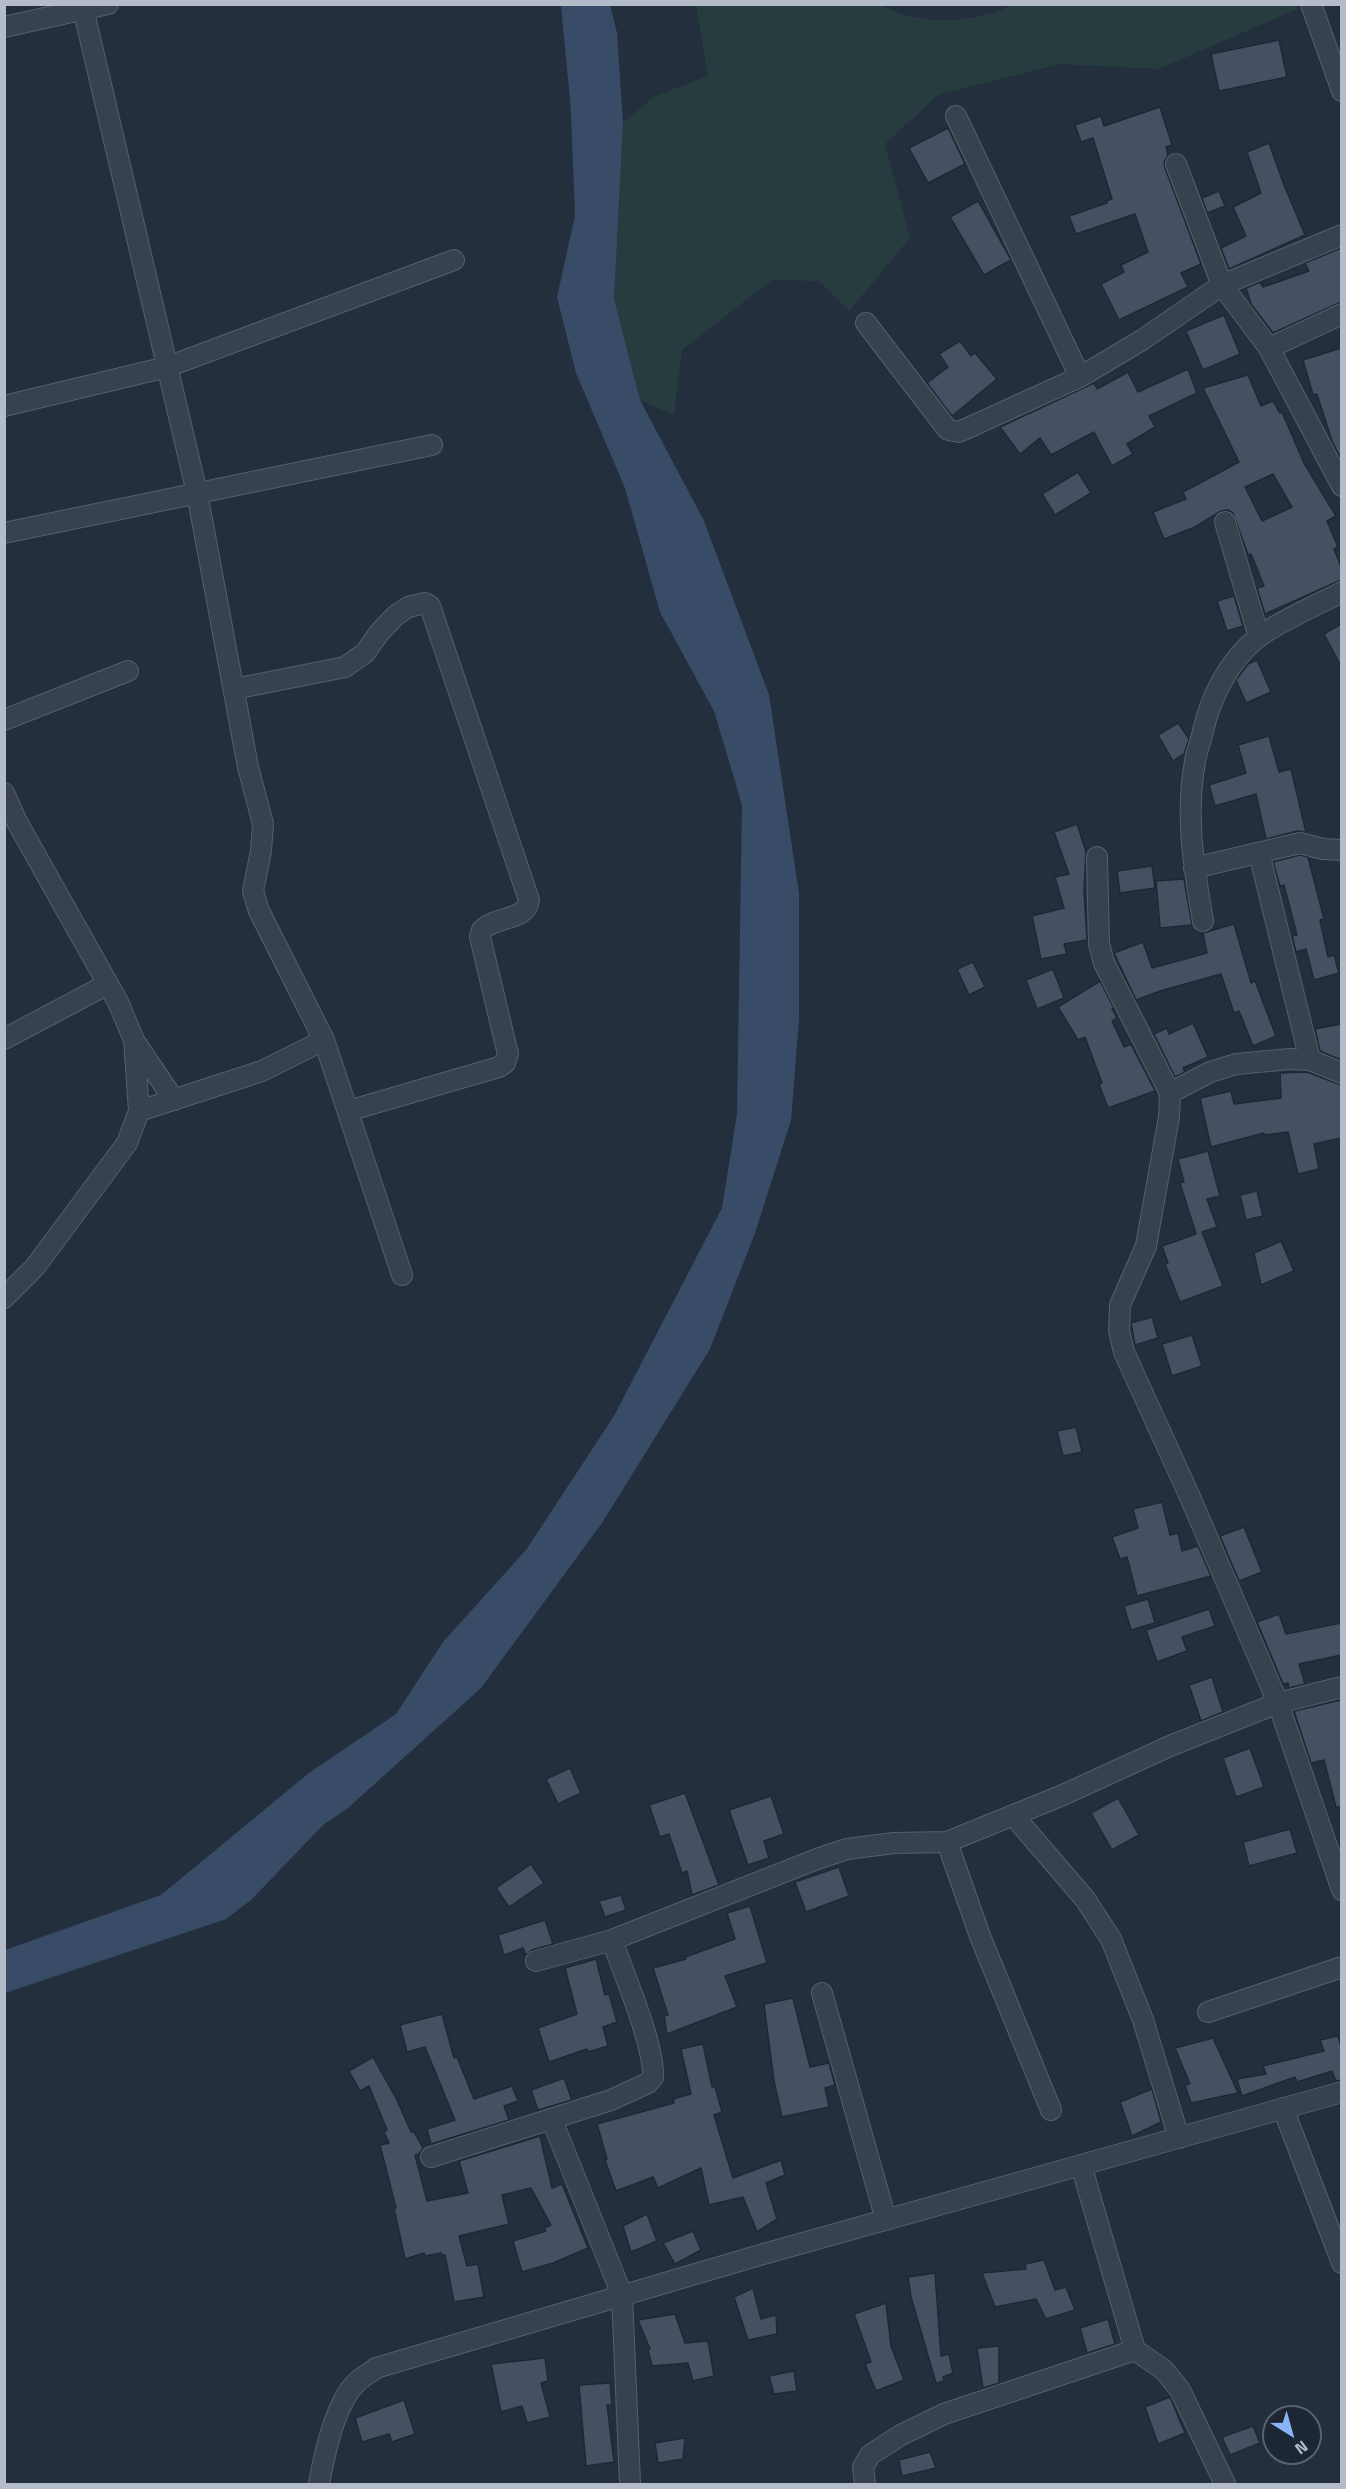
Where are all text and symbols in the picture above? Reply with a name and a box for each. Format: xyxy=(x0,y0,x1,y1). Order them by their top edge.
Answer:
north arrow xyxy=(1262,2405,1322,2465)
text: N xyxy=(1290,2435,1313,2461)

